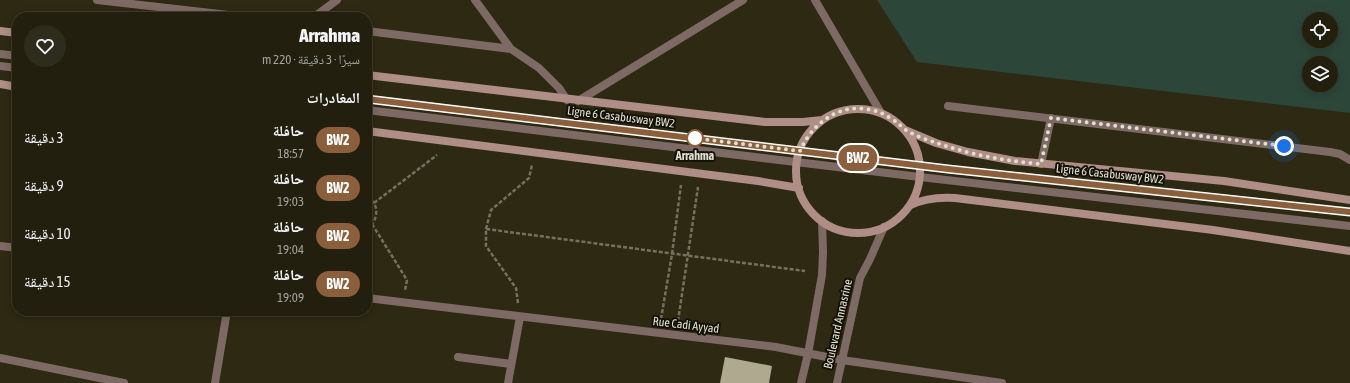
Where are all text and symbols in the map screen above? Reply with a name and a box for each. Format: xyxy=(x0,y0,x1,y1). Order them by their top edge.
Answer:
map controls xyxy=(1302,12,1338,92)
button: locate xyxy=(1302,12,1338,48)
text: Arrahma xyxy=(299,24,360,46)
button: heart xyxy=(24,25,66,67)
text: سيرًا · 3 دقيقة · 220 m xyxy=(262,52,360,67)
button: layers xyxy=(1302,56,1338,92)
text: المغادرات xyxy=(307,89,360,106)
street label: Ligne 6 Casabusway BW2 xyxy=(566,103,676,131)
text: حافلة xyxy=(273,122,304,139)
text: 3 دقيقة xyxy=(24,129,64,146)
marker: Arrahma xyxy=(686,129,704,147)
text: BW2 xyxy=(326,132,350,148)
your location xyxy=(1274,136,1294,156)
line badge: BW2 xyxy=(835,145,881,171)
text: 18:57 xyxy=(277,146,304,161)
place label: Arrahma xyxy=(675,149,715,163)
text: BW2 xyxy=(846,150,870,166)
street label: Ligne 6 Casabusway BW2 xyxy=(1055,161,1165,187)
text: حافلة xyxy=(273,170,304,187)
text: 9 دقيقة xyxy=(24,177,64,194)
text: BW2 xyxy=(326,180,350,196)
text: 19:03 xyxy=(277,194,304,209)
text: حافلة xyxy=(273,218,304,235)
text: 10 دقيقة xyxy=(24,225,71,242)
text: BW2 xyxy=(326,228,350,244)
text: 19:04 xyxy=(277,242,304,257)
text: حافلة xyxy=(273,266,304,283)
text: 15 دقيقة xyxy=(24,273,71,290)
text: BW2 xyxy=(326,276,350,292)
street label: Boulevard Annasrine xyxy=(821,278,855,370)
text: 19:09 xyxy=(277,290,304,305)
street label: Rue Cadi Ayyad xyxy=(652,314,720,336)

